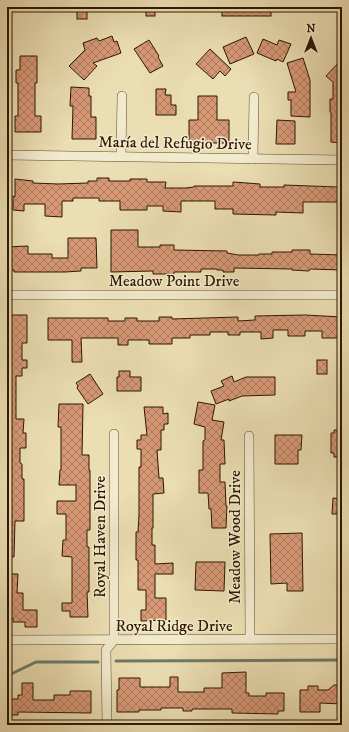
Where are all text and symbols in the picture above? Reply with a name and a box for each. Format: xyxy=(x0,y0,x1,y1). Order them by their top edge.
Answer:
north arrow xyxy=(291,18,331,58)
text: N xyxy=(306,22,316,36)
street label: María del Refugio Drive xyxy=(98,132,252,154)
street label: Meadow Point Drive xyxy=(109,271,240,291)
street label: Meadow Wood Drive xyxy=(225,470,245,604)
street label: Royal Haven Drive xyxy=(90,476,110,598)
street label: Royal Ridge Drive xyxy=(115,616,233,636)

